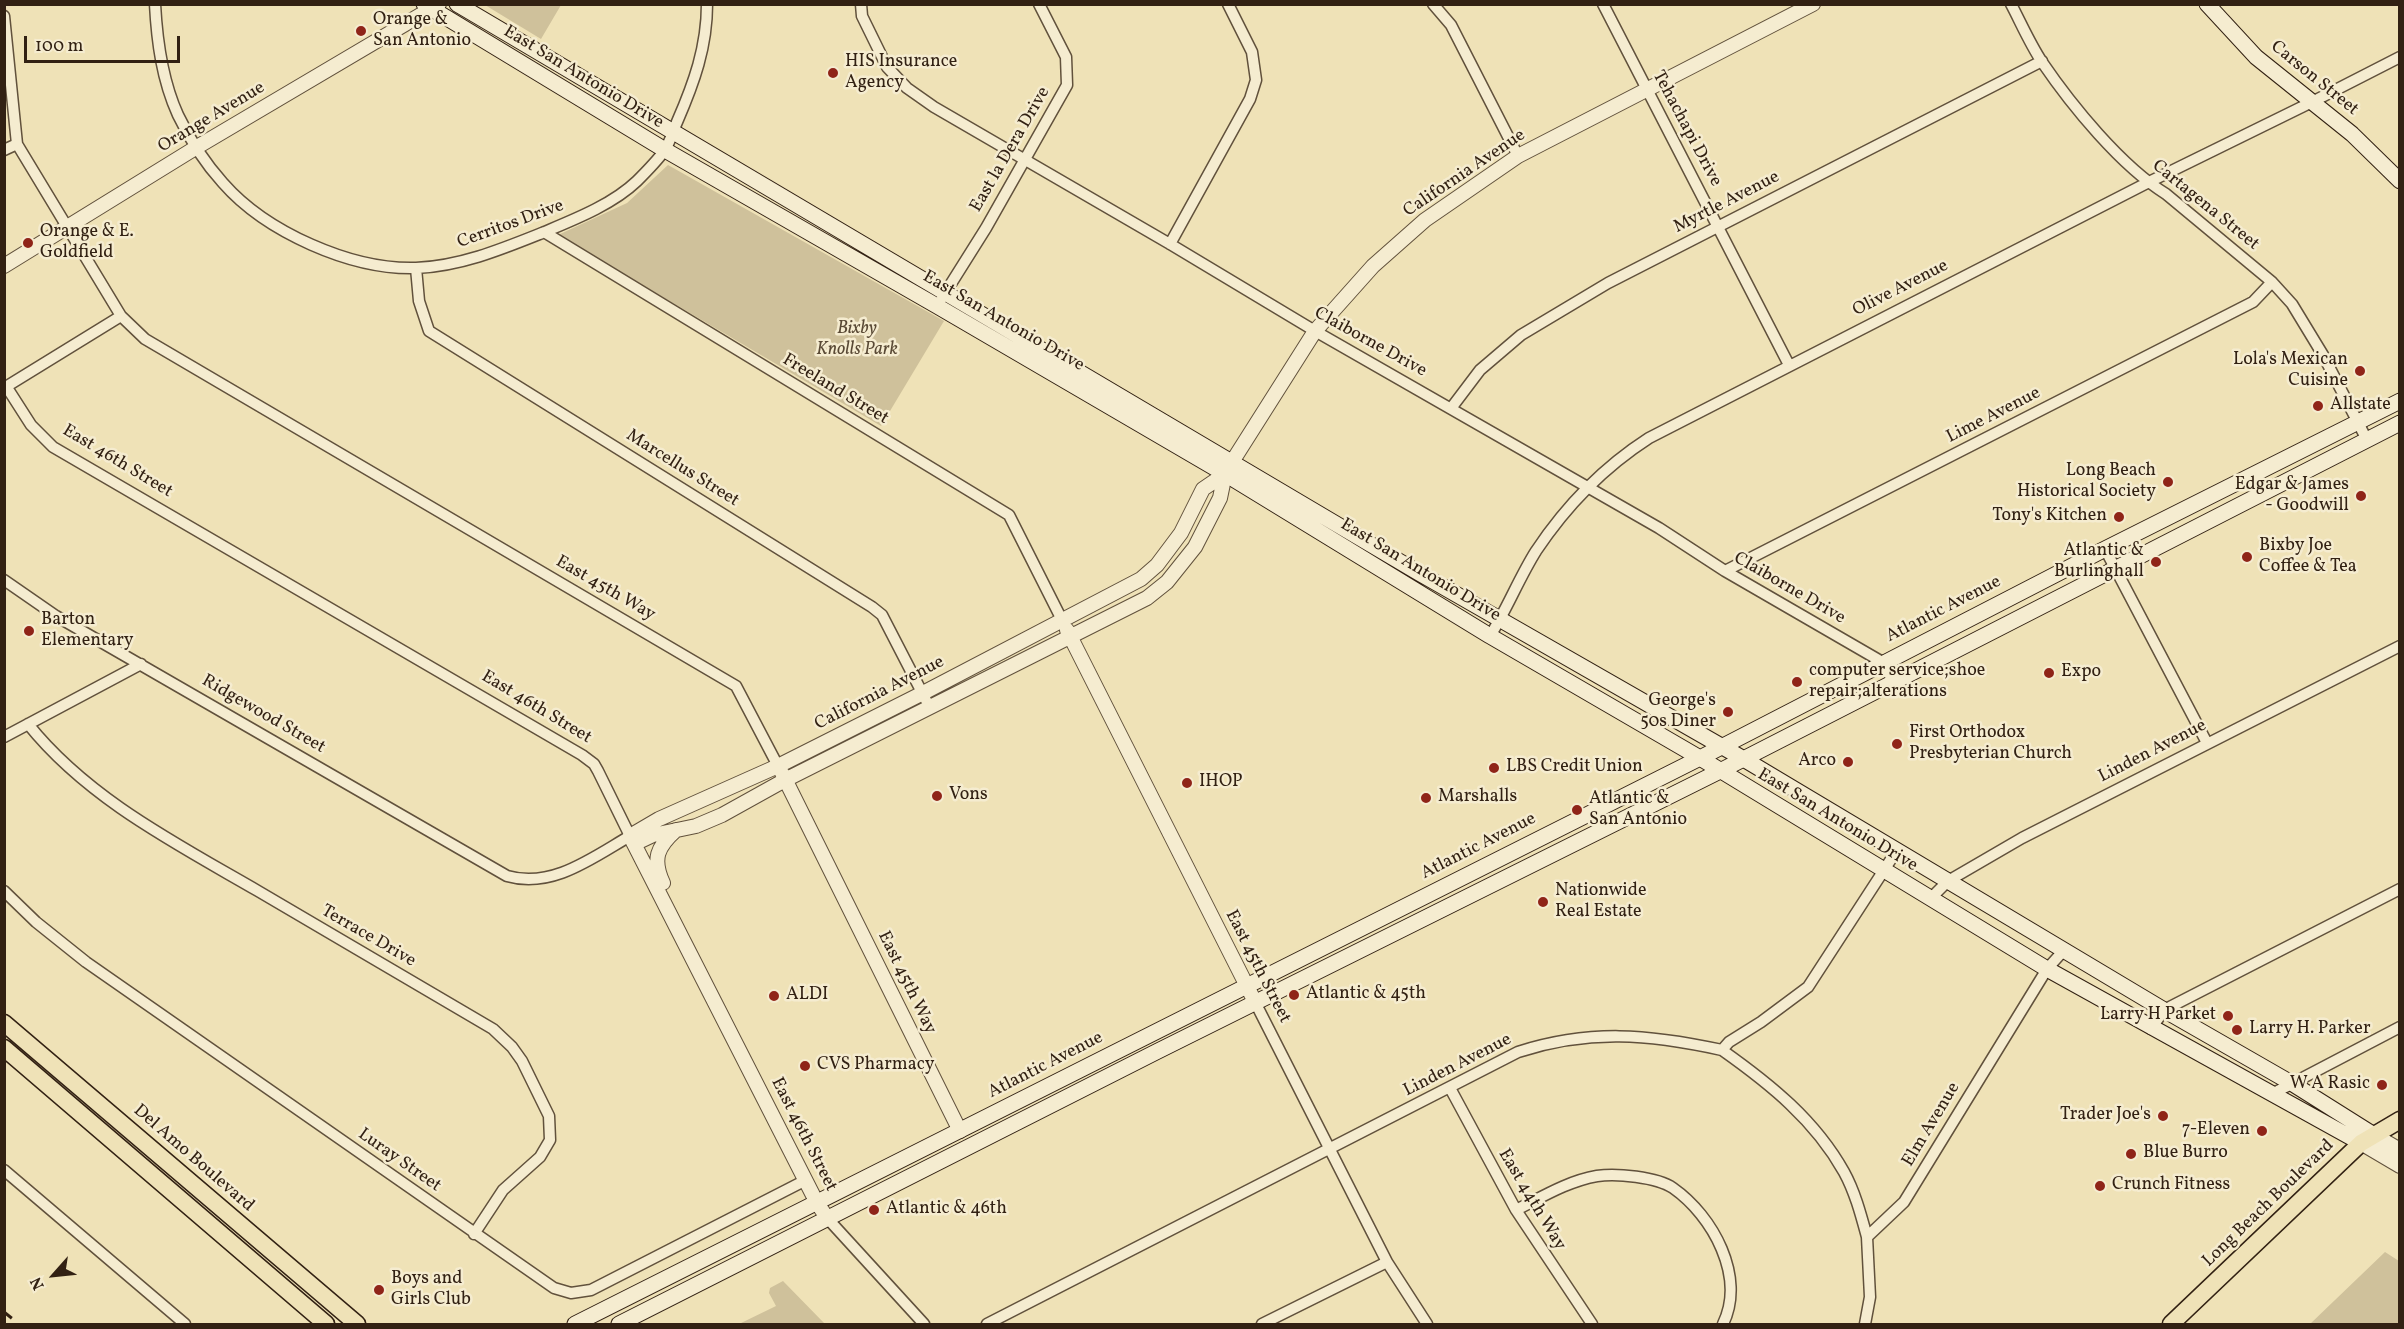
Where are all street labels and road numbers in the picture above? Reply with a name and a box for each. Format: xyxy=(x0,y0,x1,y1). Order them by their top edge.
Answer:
street label: East San Antonio Drive xyxy=(499,22,667,134)
street label: Carson Street xyxy=(2266,37,2362,121)
street label: Tehachapi Drive xyxy=(1646,67,1726,191)
street label: Orange Avenue xyxy=(155,78,269,158)
street label: East la Dera Drive xyxy=(966,84,1056,216)
street label: California Avenue xyxy=(1400,125,1530,223)
street label: Cartagena Street xyxy=(2147,156,2263,256)
street label: Myrtle Avenue xyxy=(1670,167,1784,239)
street label: Cerritos Drive xyxy=(455,196,567,254)
street label: Olive Avenue xyxy=(1850,256,1952,322)
street label: East San Antonio Drive xyxy=(918,267,1088,377)
street label: Claiborne Drive xyxy=(1310,303,1430,383)
street label: Freeland Street xyxy=(778,350,892,430)
street label: Lime Avenue xyxy=(1943,383,2045,449)
street label: East 46th Street xyxy=(58,421,176,503)
street label: Marcellus Street xyxy=(621,426,743,512)
street label: East San Antonio Drive xyxy=(1336,515,1504,627)
street label: Claiborne Drive xyxy=(1729,548,1849,630)
street label: East 45th Way xyxy=(551,552,659,626)
street label: Atlantic Avenue xyxy=(1883,572,2005,648)
street label: California Avenue xyxy=(812,652,948,736)
street label: East 46th Street xyxy=(477,667,595,749)
street label: Ridgewood Street xyxy=(197,671,329,759)
street label: Linden Avenue xyxy=(2095,716,2211,788)
street label: East San Antonio Drive xyxy=(1753,765,1921,877)
street label: Atlantic Avenue xyxy=(1418,809,1540,885)
street label: Terrace Drive xyxy=(317,901,419,973)
street label: East 45th Street xyxy=(1219,907,1295,1027)
street label: East 45th Way xyxy=(872,928,940,1038)
street label: Atlantic Avenue xyxy=(985,1028,1107,1104)
street label: Linden Avenue xyxy=(1400,1030,1516,1102)
street label: East 46th Street xyxy=(765,1074,841,1196)
street label: Elm Avenue xyxy=(1898,1079,1966,1171)
street label: Del Amo Boulevard xyxy=(128,1101,258,1217)
street label: Luray Street xyxy=(353,1124,445,1198)
street label: Long Beach Boulevard xyxy=(2199,1136,2339,1272)
street label: East 44th Way xyxy=(1492,1145,1570,1255)

